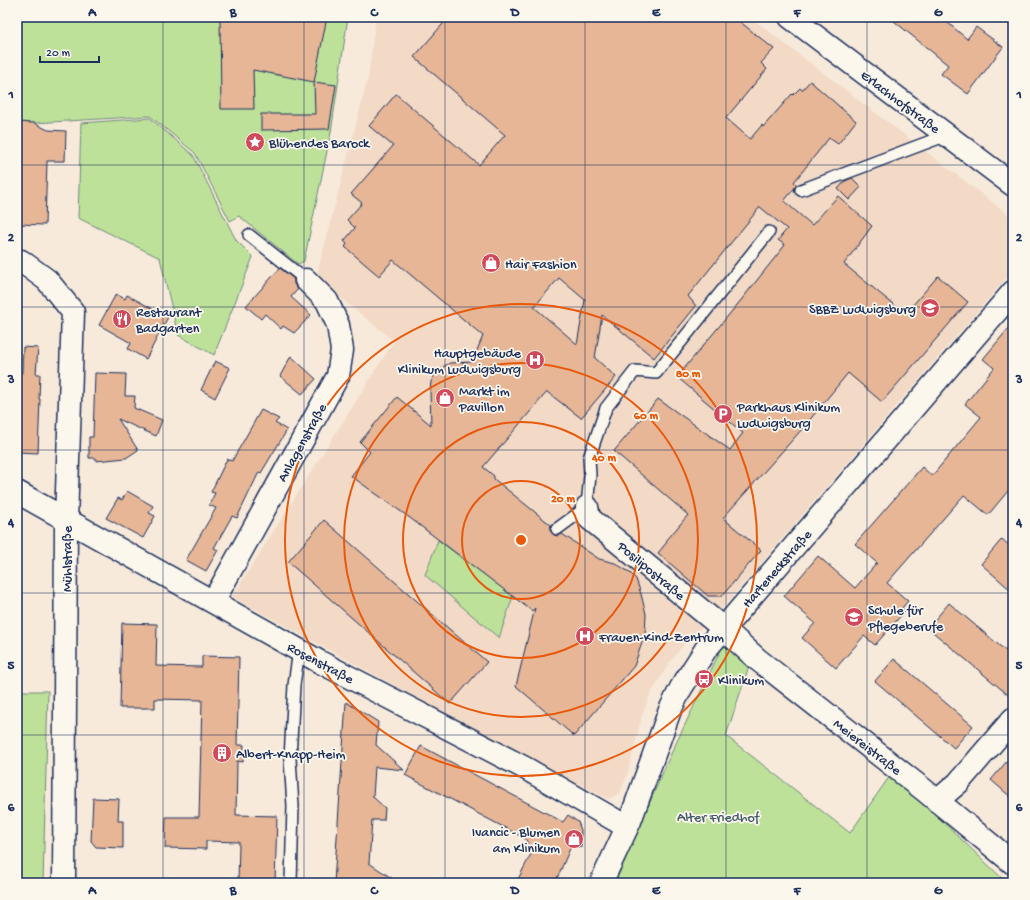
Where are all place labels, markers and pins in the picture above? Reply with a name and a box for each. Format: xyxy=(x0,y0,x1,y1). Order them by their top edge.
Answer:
place icon: Blühendes Barock xyxy=(244,131,266,153)
place label: Blühendes Barock xyxy=(268,136,371,153)
shop icon: Hair Fashion xyxy=(480,252,502,274)
place label: Hair Fashion xyxy=(505,257,577,274)
school or university icon: SBBZ Ludwigsburg xyxy=(919,297,941,319)
place label: SBBZ Ludwigsburg xyxy=(809,302,916,319)
place label: Restaurant Badgarten xyxy=(135,305,202,338)
restaurant icon: Restaurant Badgarten xyxy=(111,308,133,330)
place label: Hauptgebäude Klinikum Ludwigsburg xyxy=(398,346,522,379)
hospital icon: Hauptgebäude Klinikum Ludwigsburg xyxy=(524,349,546,371)
place label: Markt im Pavillon xyxy=(458,384,510,417)
shop icon: Markt im Pavillon xyxy=(434,387,456,409)
place label: Parkhaus Klinikum Ludwigsburg xyxy=(736,400,840,433)
parking icon: Parkhaus Klinikum Ludwigsburg xyxy=(712,403,734,425)
centre of rings xyxy=(514,533,528,547)
place label: Schule für Pflegeberufe xyxy=(867,603,944,636)
school or university icon: Schule für Pflegeberufe xyxy=(843,606,865,628)
hospital icon: Frauen-Kind-Zentrum xyxy=(574,625,596,647)
place label: Frauen-Kind-Zentrum xyxy=(598,630,724,647)
bus stop icon: Klinikum xyxy=(693,668,715,690)
place label: Klinikum xyxy=(718,673,764,690)
building icon: Albert-Knapp-Heim xyxy=(211,742,233,764)
place label: Albert-Knapp-Heim xyxy=(236,747,346,764)
place label: Ivancic - Blumen am Klinikum xyxy=(472,825,560,858)
shop icon: Ivancic - Blumen am Klinikum xyxy=(563,828,585,850)

